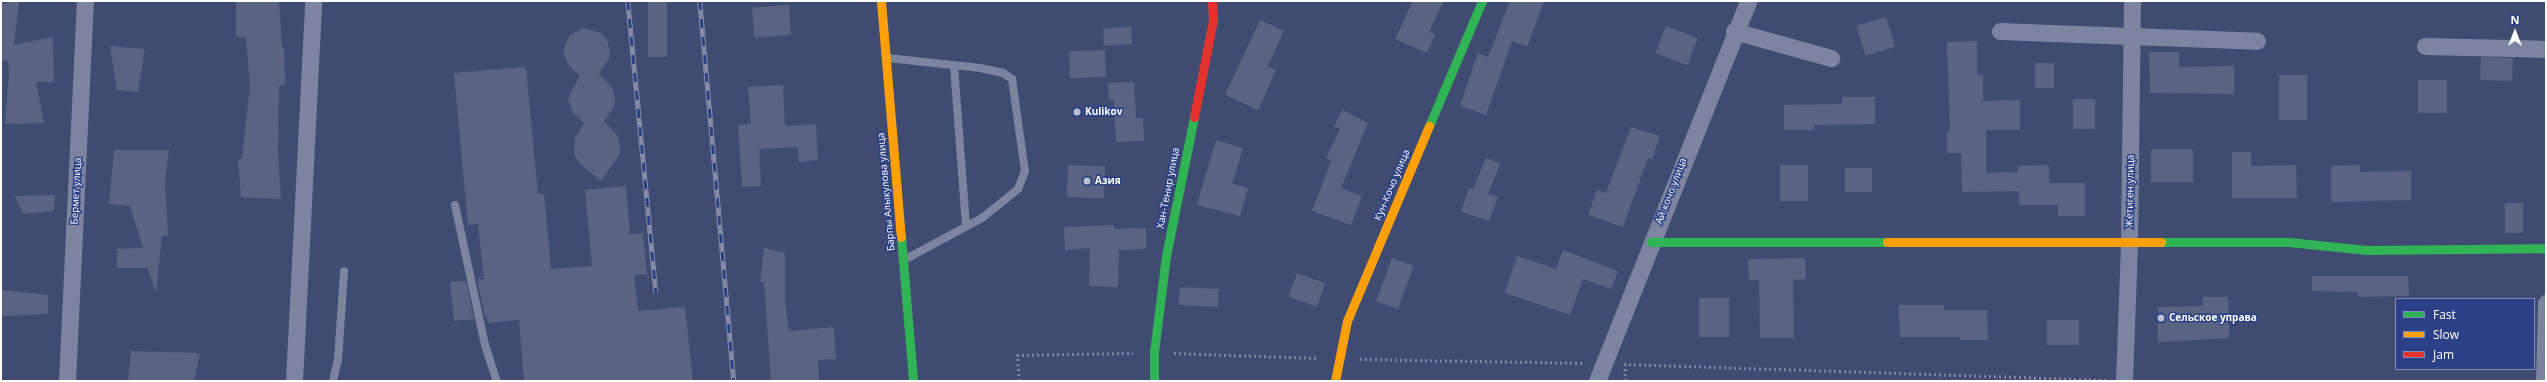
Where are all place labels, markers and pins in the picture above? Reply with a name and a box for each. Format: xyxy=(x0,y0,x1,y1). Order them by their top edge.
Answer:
place label: Kulikov xyxy=(1085,106,1122,118)
marker: Kulikov xyxy=(1072,107,1082,117)
place label: Азия xyxy=(1095,175,1121,187)
marker: Азия xyxy=(1082,176,1092,186)
place label: Сельское управа xyxy=(2169,312,2257,324)
marker: Сельское управа xyxy=(2156,313,2166,323)

